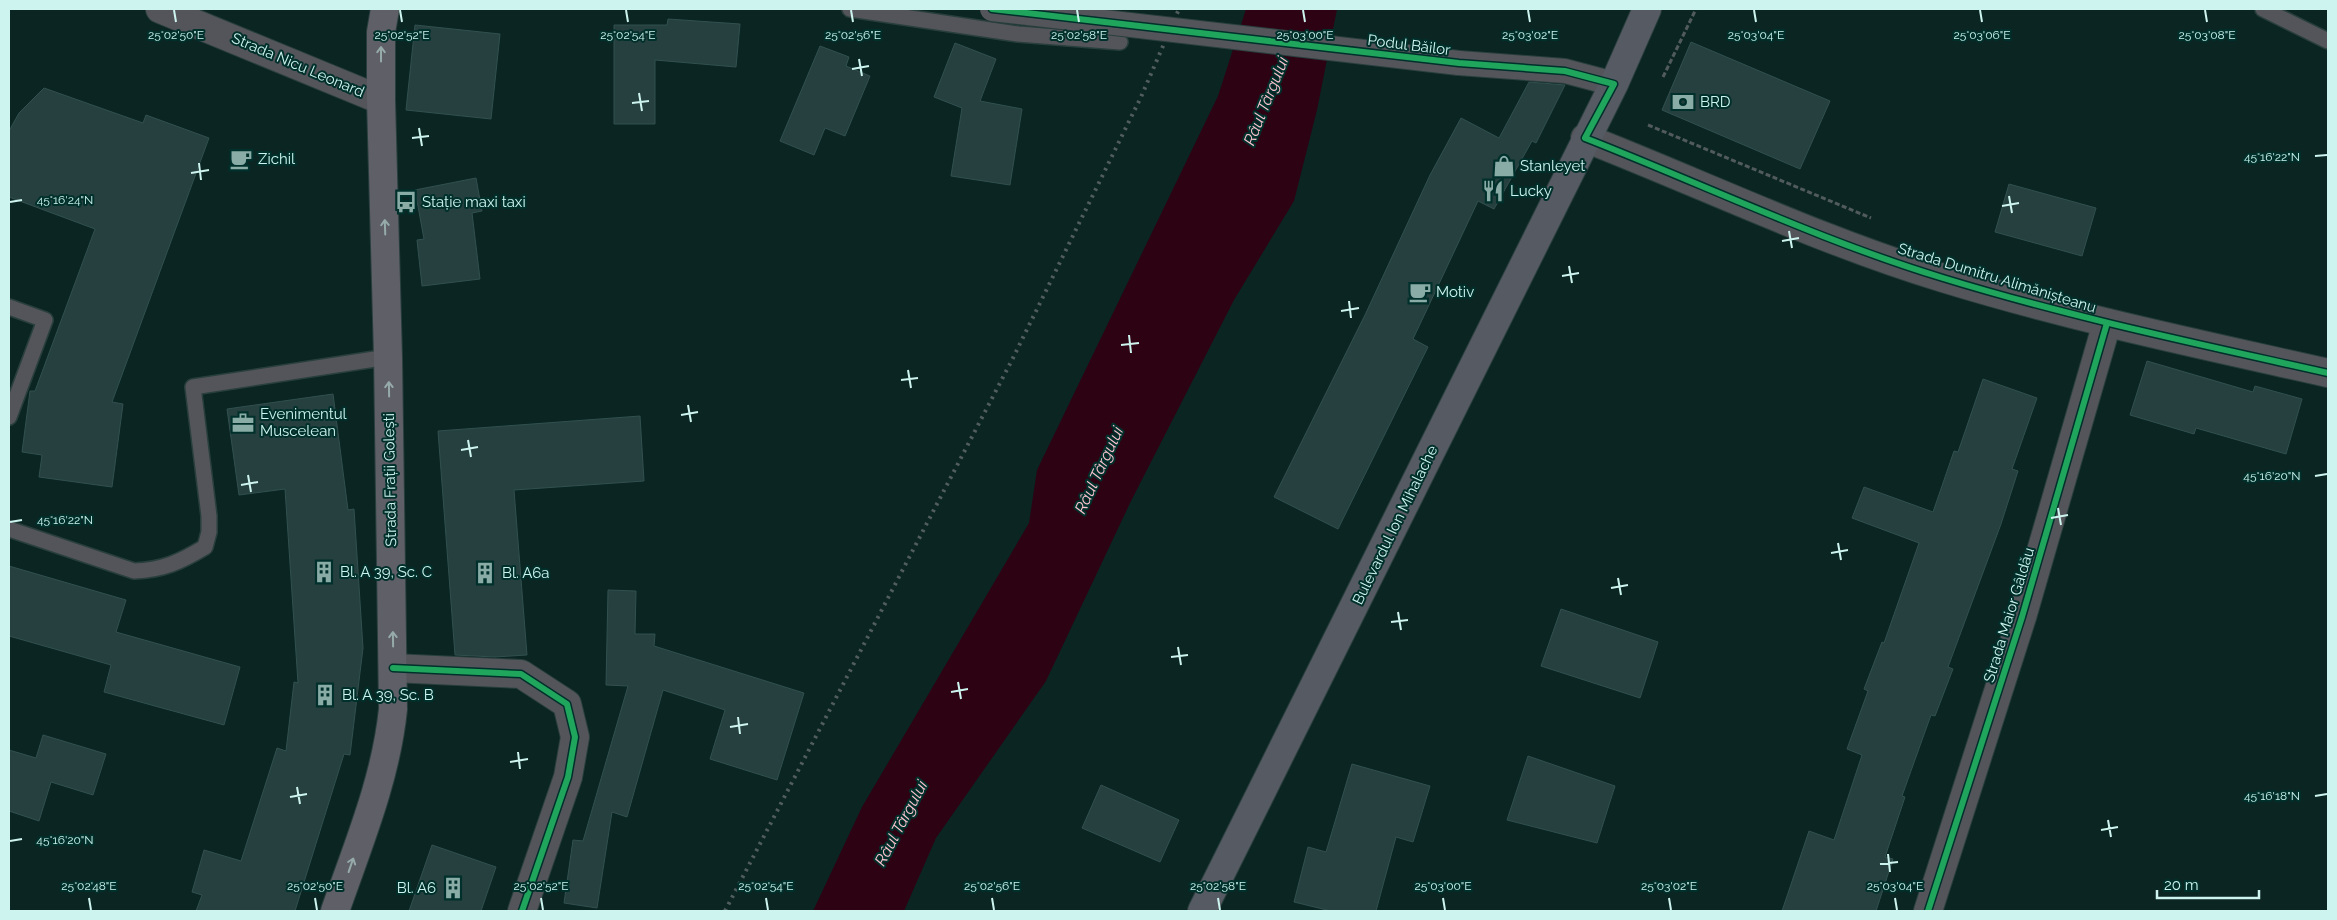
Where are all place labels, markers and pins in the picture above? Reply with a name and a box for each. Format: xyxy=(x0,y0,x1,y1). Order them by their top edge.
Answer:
bank icon: BRD xyxy=(1670,89,1696,115)
place label: BRD xyxy=(1700,93,1731,111)
cafe icon: Zichil xyxy=(228,146,254,172)
place label: Zichil xyxy=(258,150,296,168)
shop icon: Stanleyet xyxy=(1491,153,1517,179)
place label: Stanleyet xyxy=(1520,157,1585,175)
restaurant icon: Lucky xyxy=(1480,178,1506,204)
place label: Lucky xyxy=(1510,182,1552,200)
bus stop icon: Stație maxi taxi xyxy=(393,189,419,215)
place label: Stație maxi taxi xyxy=(422,193,526,211)
cafe icon: Motiv xyxy=(1407,279,1433,305)
place label: Motiv xyxy=(1436,283,1474,301)
place label: Evenimentul Muscelean xyxy=(260,405,348,440)
office icon: Evenimentul Muscelean xyxy=(230,410,256,436)
building icon: Bl. A 39, Sc. C xyxy=(311,559,337,585)
building icon: Bl. A6a xyxy=(472,560,498,586)
place label: Bl. A 39, Sc. C xyxy=(340,563,432,581)
place label: Bl. A6a xyxy=(502,564,549,582)
building icon: Bl. A 39, Sc. B xyxy=(312,682,338,708)
place label: Bl. A 39, Sc. B xyxy=(342,686,434,704)
building icon: Bl. A6 xyxy=(440,875,466,901)
place label: Bl. A6 xyxy=(397,879,436,897)

